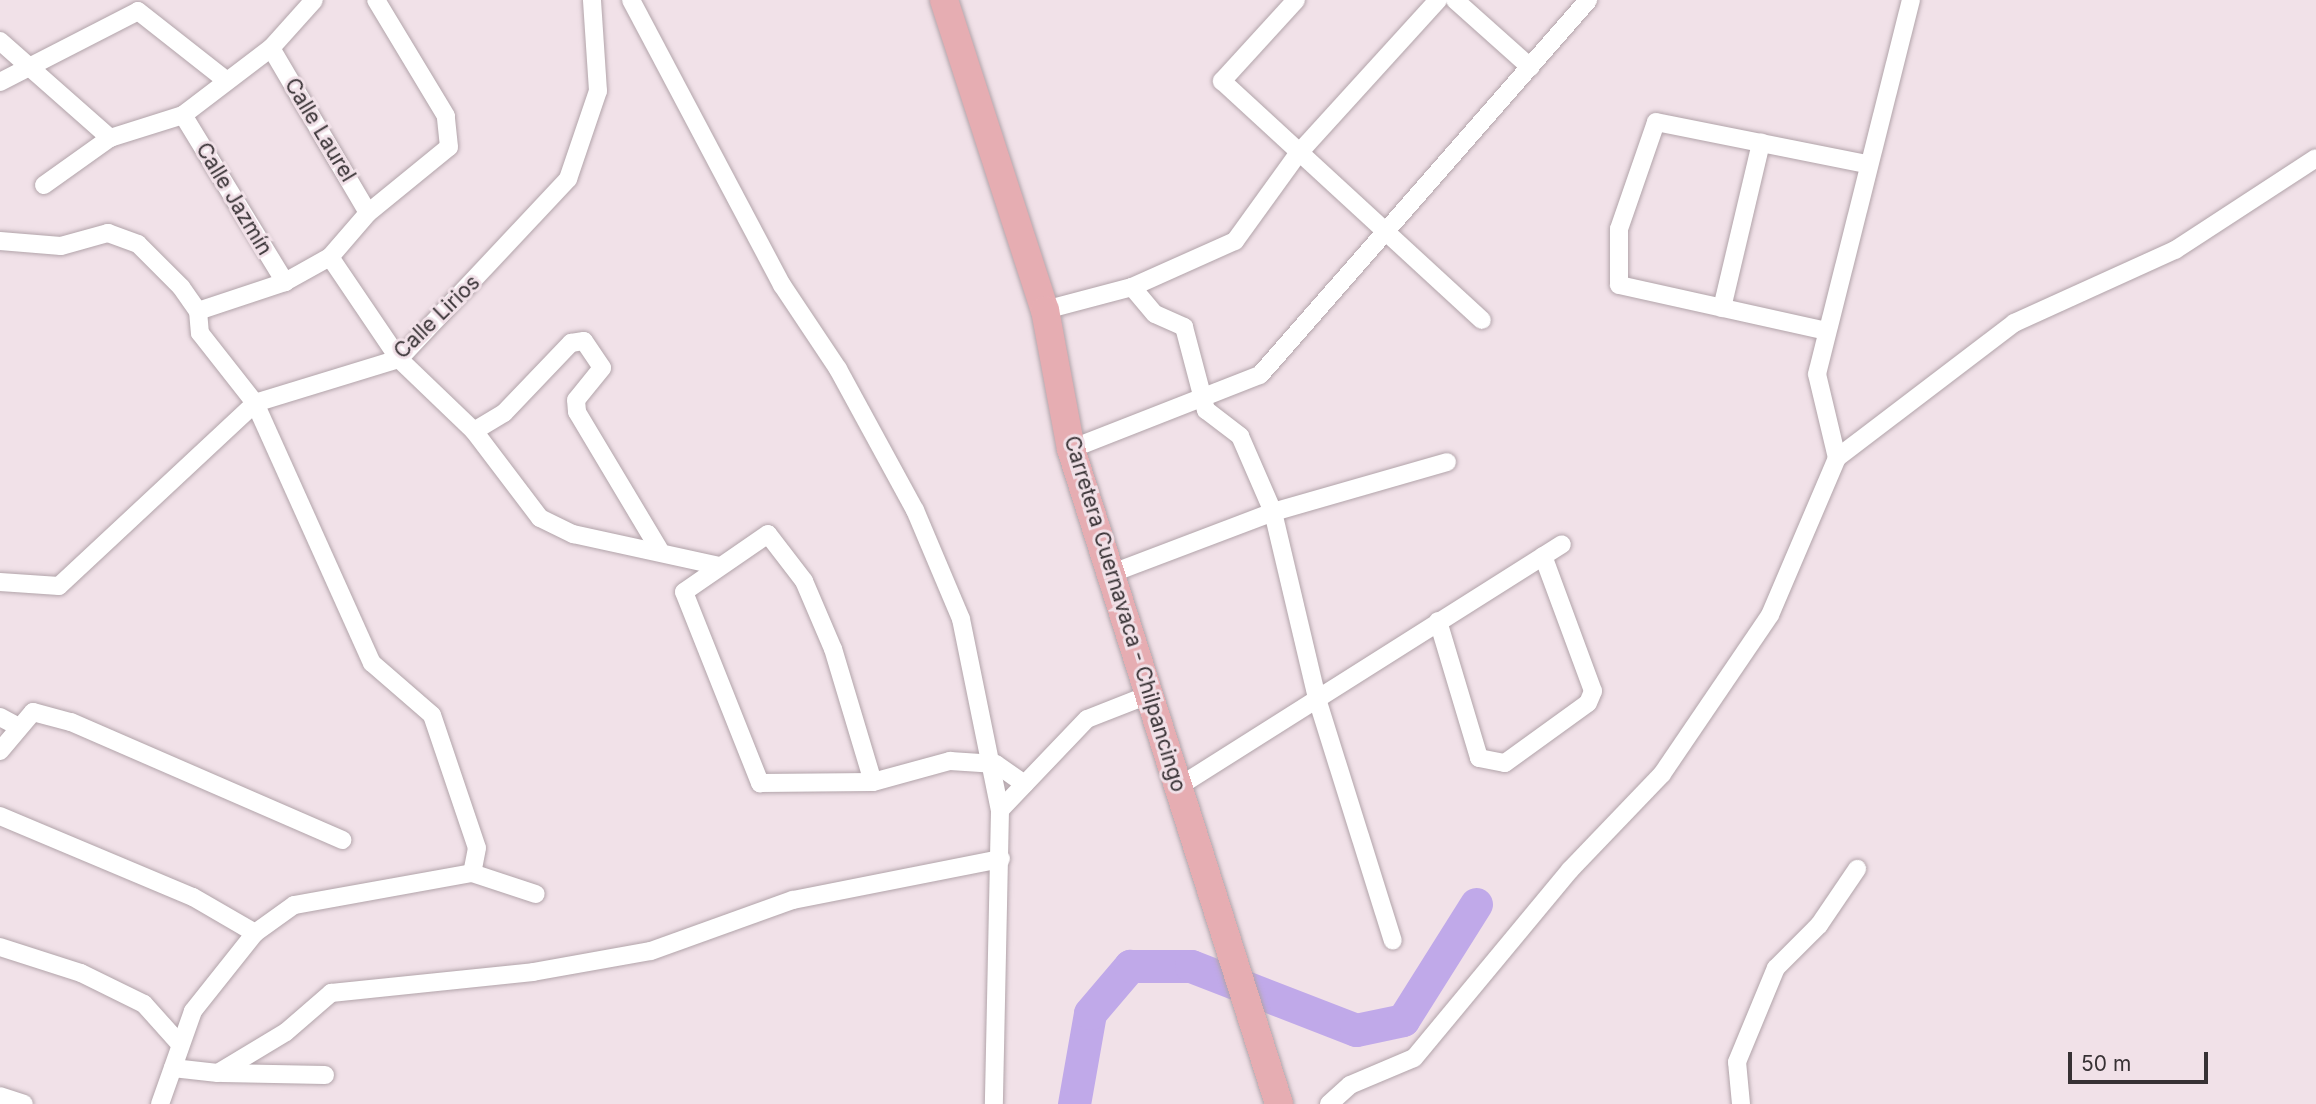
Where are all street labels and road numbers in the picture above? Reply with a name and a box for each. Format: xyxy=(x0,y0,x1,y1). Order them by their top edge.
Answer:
street label: Calle Laurel xyxy=(279,74,361,186)
street label: Calle Jazmín xyxy=(191,138,277,260)
street label: Calle Lirios xyxy=(389,270,485,364)
street label: Carretera Cuernavaca - Chilpancingo xyxy=(1059,433,1191,795)

